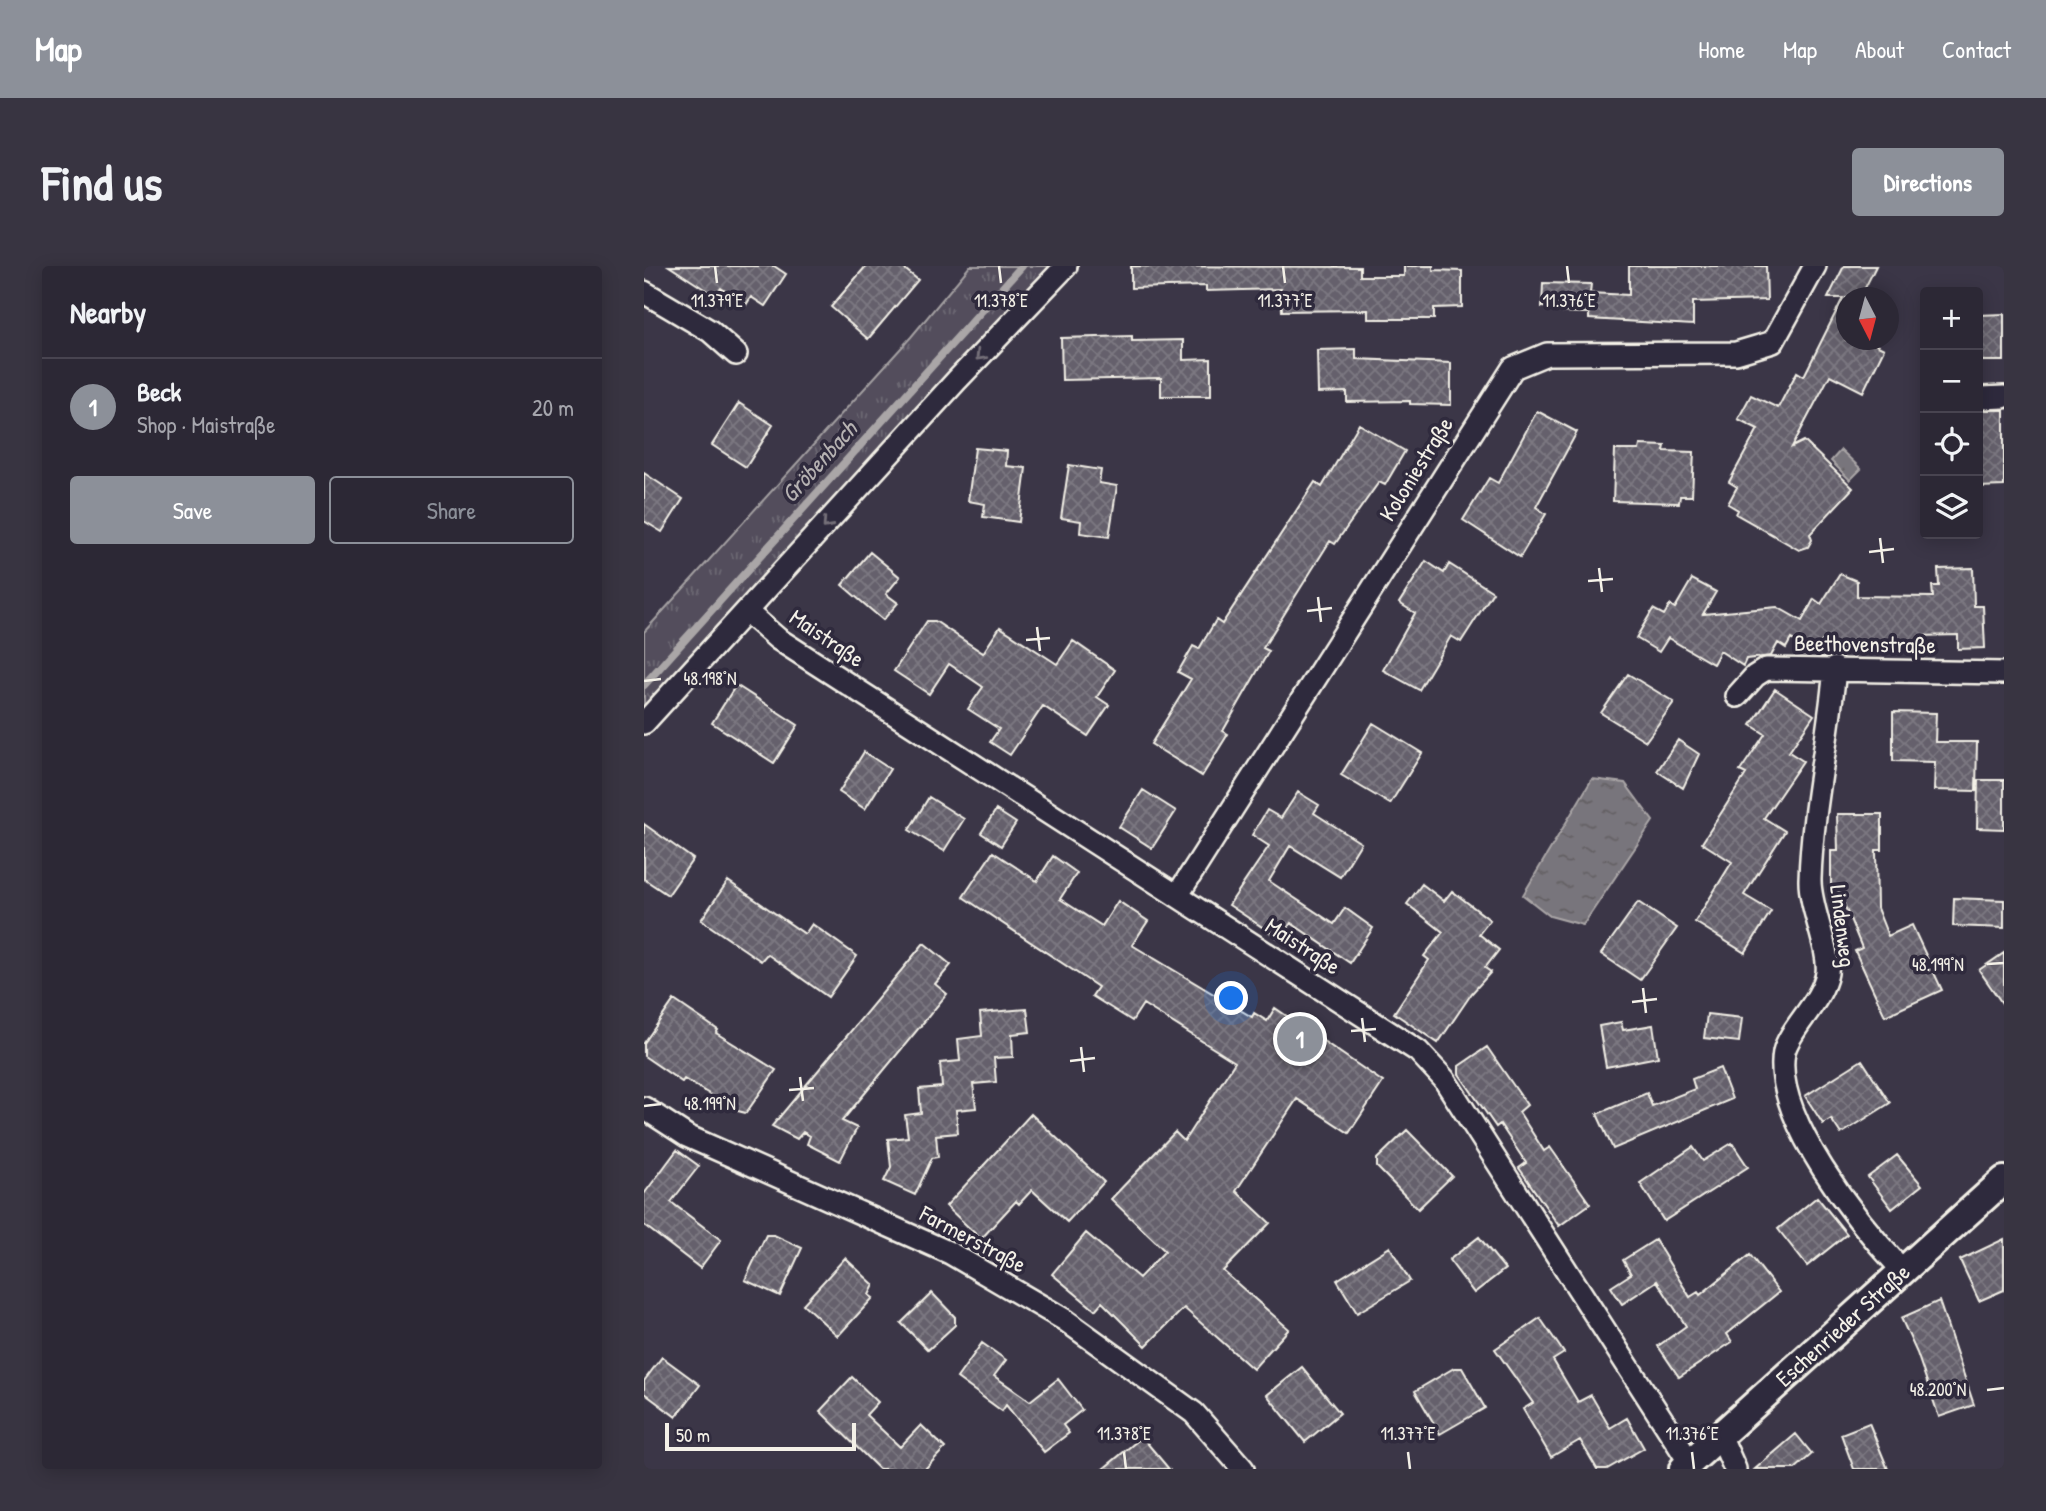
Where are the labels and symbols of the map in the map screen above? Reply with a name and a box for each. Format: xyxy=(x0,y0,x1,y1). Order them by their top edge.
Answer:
north arrow xyxy=(1836,287,1899,350)
text: 11.379°E xyxy=(691,288,743,313)
text: 11.378°E xyxy=(974,288,1028,313)
text: 11.377°E xyxy=(1258,288,1313,313)
text: 11.376°E xyxy=(1542,288,1596,313)
one-way arrow xyxy=(976,348,989,361)
street label: Koloniestraße xyxy=(1371,411,1460,527)
water label: Gröbenbach xyxy=(773,412,865,509)
one-way arrow xyxy=(823,516,835,529)
street label: Maistraße xyxy=(784,601,871,674)
street label: Beethovenstraße xyxy=(1794,627,1936,660)
text: 48.198°N xyxy=(683,666,737,691)
street label: Lindenweg xyxy=(1823,883,1864,969)
street label: Maistraße xyxy=(1260,910,1347,981)
text: 48.199°N xyxy=(1912,952,1964,977)
your location xyxy=(1214,981,1248,1015)
pin: 1 xyxy=(1277,1013,1323,1065)
text: 48.199°N xyxy=(684,1091,736,1116)
street label: Farmerstraße xyxy=(914,1197,1032,1279)
street label: Eschenrieder Straße xyxy=(1769,1256,1916,1393)
text: 48.200°N xyxy=(1910,1377,1966,1402)
scale bar xyxy=(665,1420,856,1452)
text: 11.378°E xyxy=(1097,1421,1151,1446)
text: 11.377°E xyxy=(1381,1421,1436,1446)
text: 11.376°E xyxy=(1665,1421,1719,1446)

